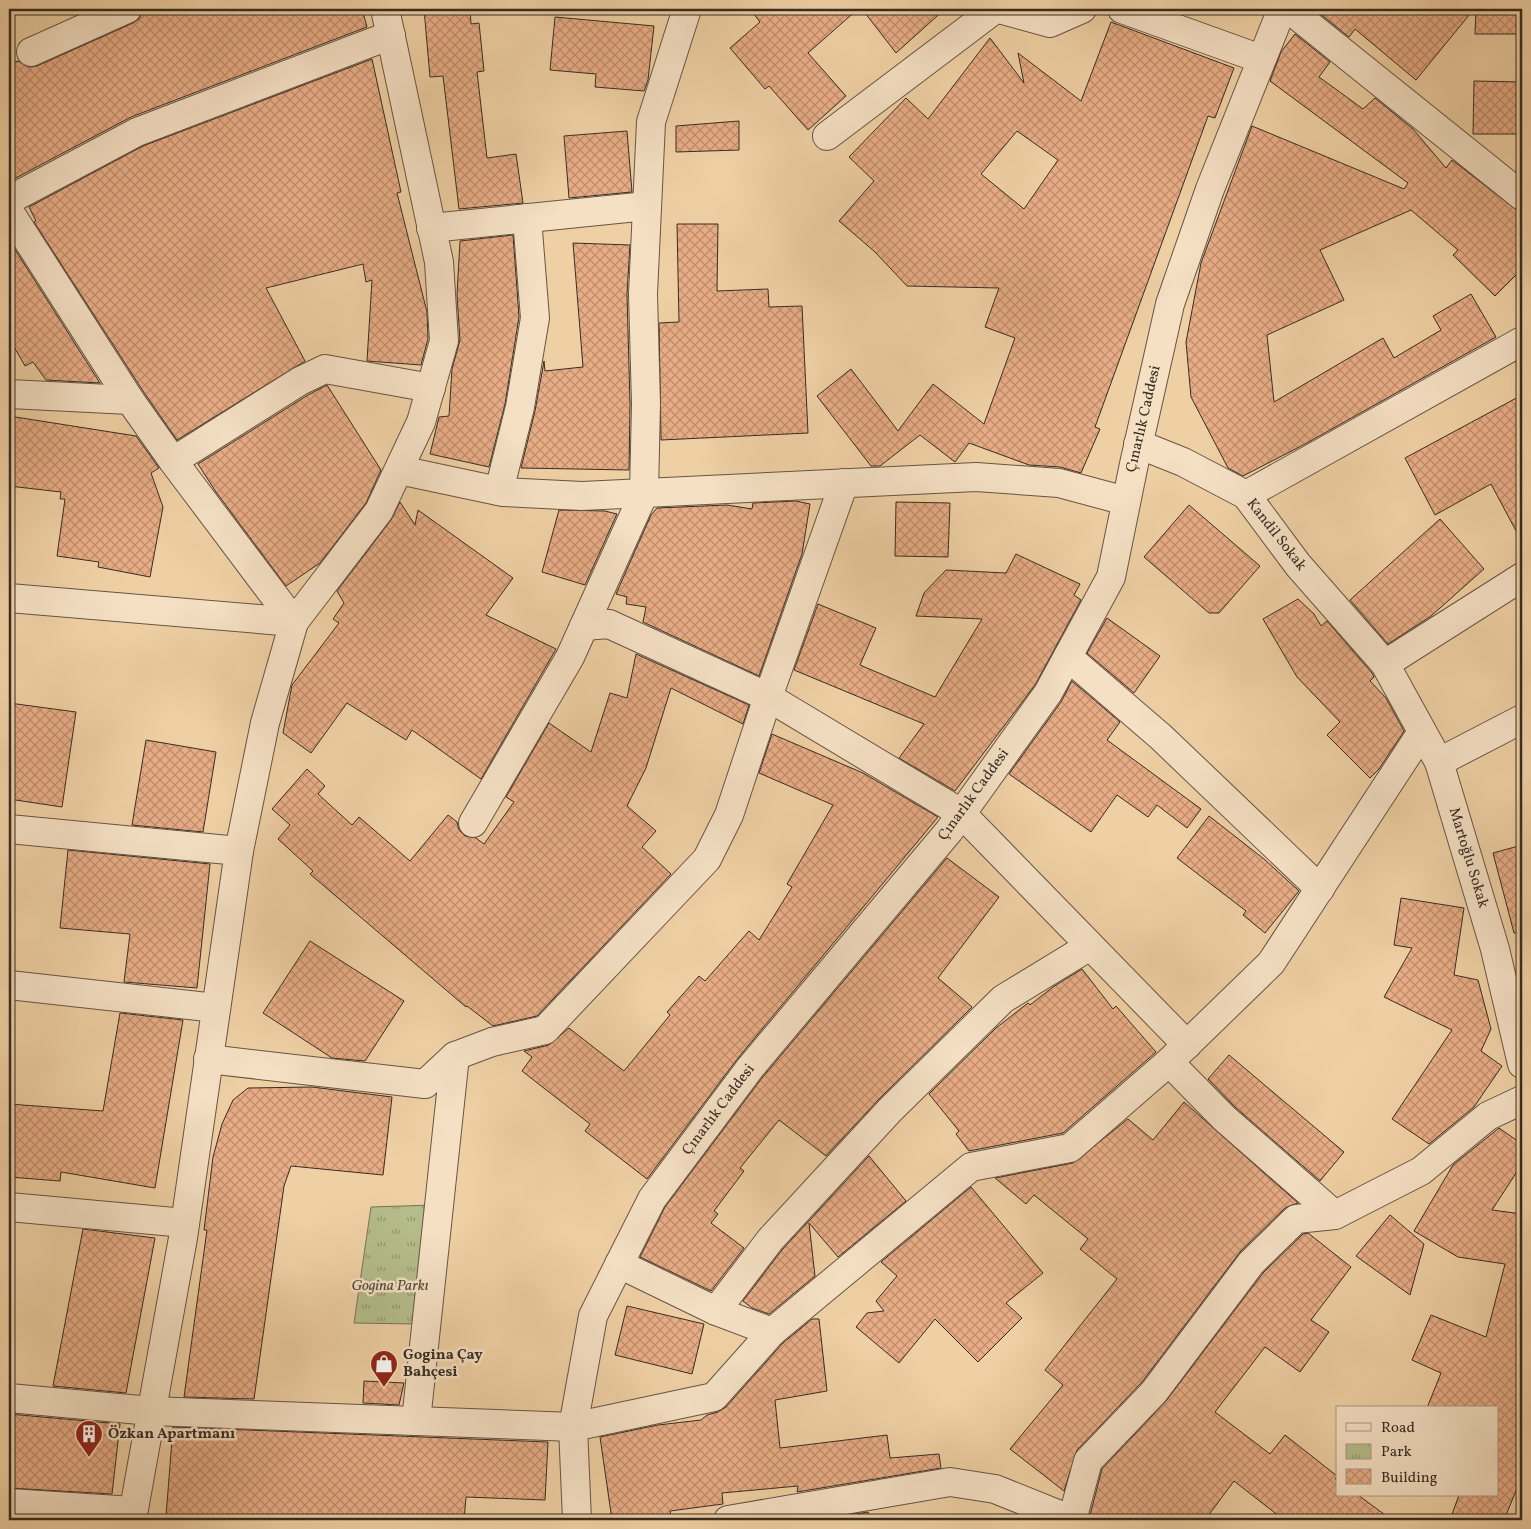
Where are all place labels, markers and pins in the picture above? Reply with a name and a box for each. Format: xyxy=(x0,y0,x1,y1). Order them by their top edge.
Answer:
place label: Gogina Çay Bahçesi xyxy=(403,1345,483,1383)
shop icon: Gogina Çay Bahçesi xyxy=(369,1349,399,1388)
building icon: Özkan Apartmanı xyxy=(74,1419,104,1458)
place label: Özkan Apartmanı xyxy=(108,1424,235,1445)

